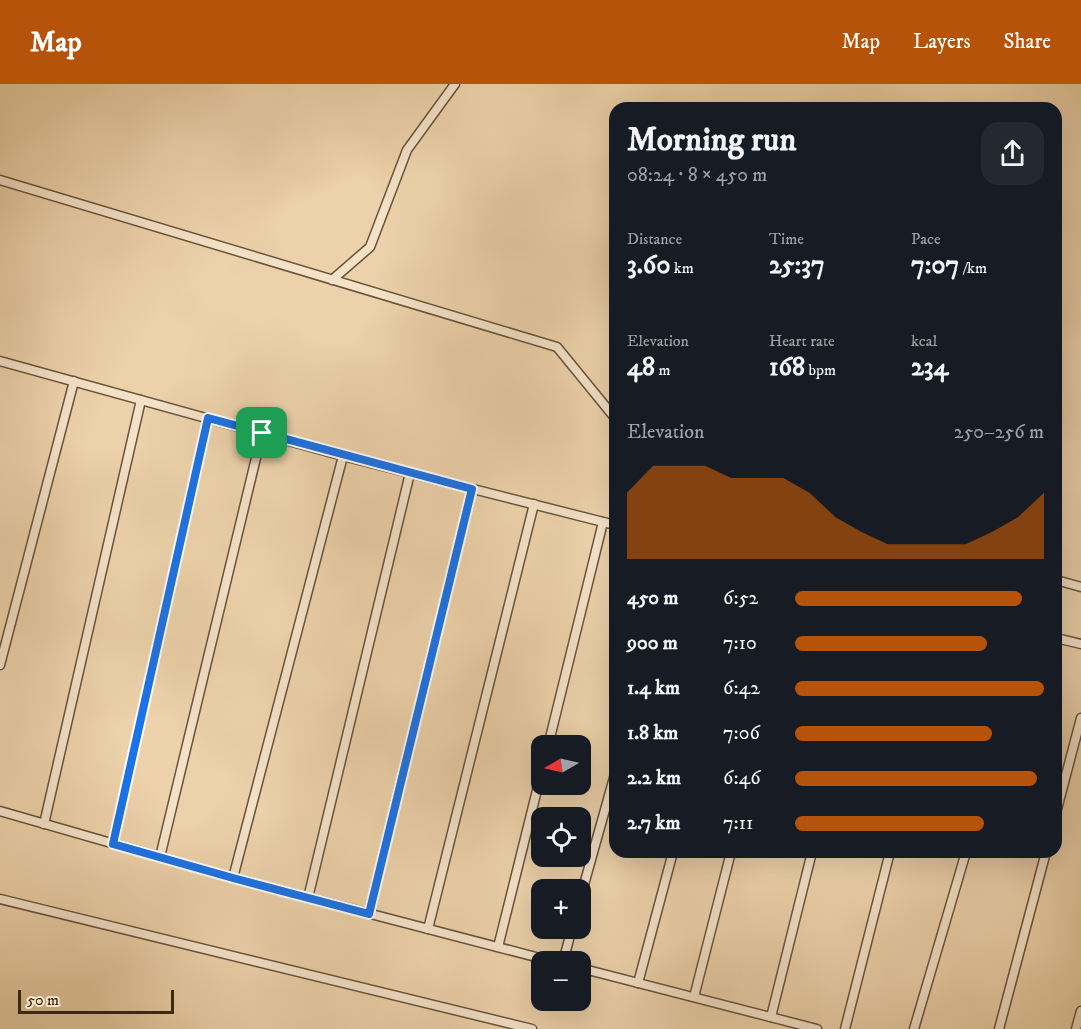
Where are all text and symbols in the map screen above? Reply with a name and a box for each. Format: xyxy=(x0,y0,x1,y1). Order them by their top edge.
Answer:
text: Map xyxy=(30,25,82,60)
text: Map xyxy=(841,29,880,55)
text: Layers xyxy=(913,29,971,55)
text: Share xyxy=(1004,29,1051,55)
text: Morning run xyxy=(627,120,796,161)
button: share xyxy=(981,122,1044,185)
text: 08:24 · 8 × 450 m xyxy=(627,163,767,188)
text: Distance xyxy=(627,229,682,249)
text: Time xyxy=(769,229,804,249)
text: Pace xyxy=(911,229,941,249)
text: 3.60 xyxy=(627,249,670,282)
text: 25:37 xyxy=(769,249,825,282)
text: 7:07 xyxy=(911,249,959,282)
text: km xyxy=(670,258,694,278)
text: /km xyxy=(959,258,987,278)
text: Elevation xyxy=(627,331,689,351)
text: Heart rate xyxy=(769,331,835,351)
text: kcal xyxy=(911,331,937,351)
text: 48 xyxy=(627,351,655,384)
text: 168 xyxy=(769,351,805,384)
text: 234 xyxy=(911,351,948,384)
text: m xyxy=(655,360,670,380)
text: bpm xyxy=(805,360,836,380)
pin xyxy=(236,407,287,458)
icon: arrive xyxy=(245,416,278,449)
text: Elevation xyxy=(627,420,704,445)
text: 250–256 m xyxy=(954,420,1044,445)
text: 450 m xyxy=(627,586,678,611)
text: 6:52 xyxy=(723,586,758,611)
text: 900 m xyxy=(627,631,678,656)
text: 7:10 xyxy=(723,631,757,656)
text: 1.4 km xyxy=(627,676,680,701)
text: 6:42 xyxy=(723,676,760,701)
text: 1.8 km xyxy=(627,721,678,746)
text: 7:06 xyxy=(723,721,760,746)
north arrow xyxy=(531,735,591,795)
map controls xyxy=(531,735,591,1011)
text: 2.2 km xyxy=(627,766,681,791)
text: 6:46 xyxy=(723,766,761,791)
button: locate xyxy=(531,807,591,867)
text: 2.7 km xyxy=(627,811,680,836)
text: 7:11 xyxy=(723,811,753,836)
button: + xyxy=(531,879,591,939)
button: − xyxy=(531,951,591,1011)
scale bar xyxy=(18,987,174,1014)
text: 50 m xyxy=(27,990,59,1010)

